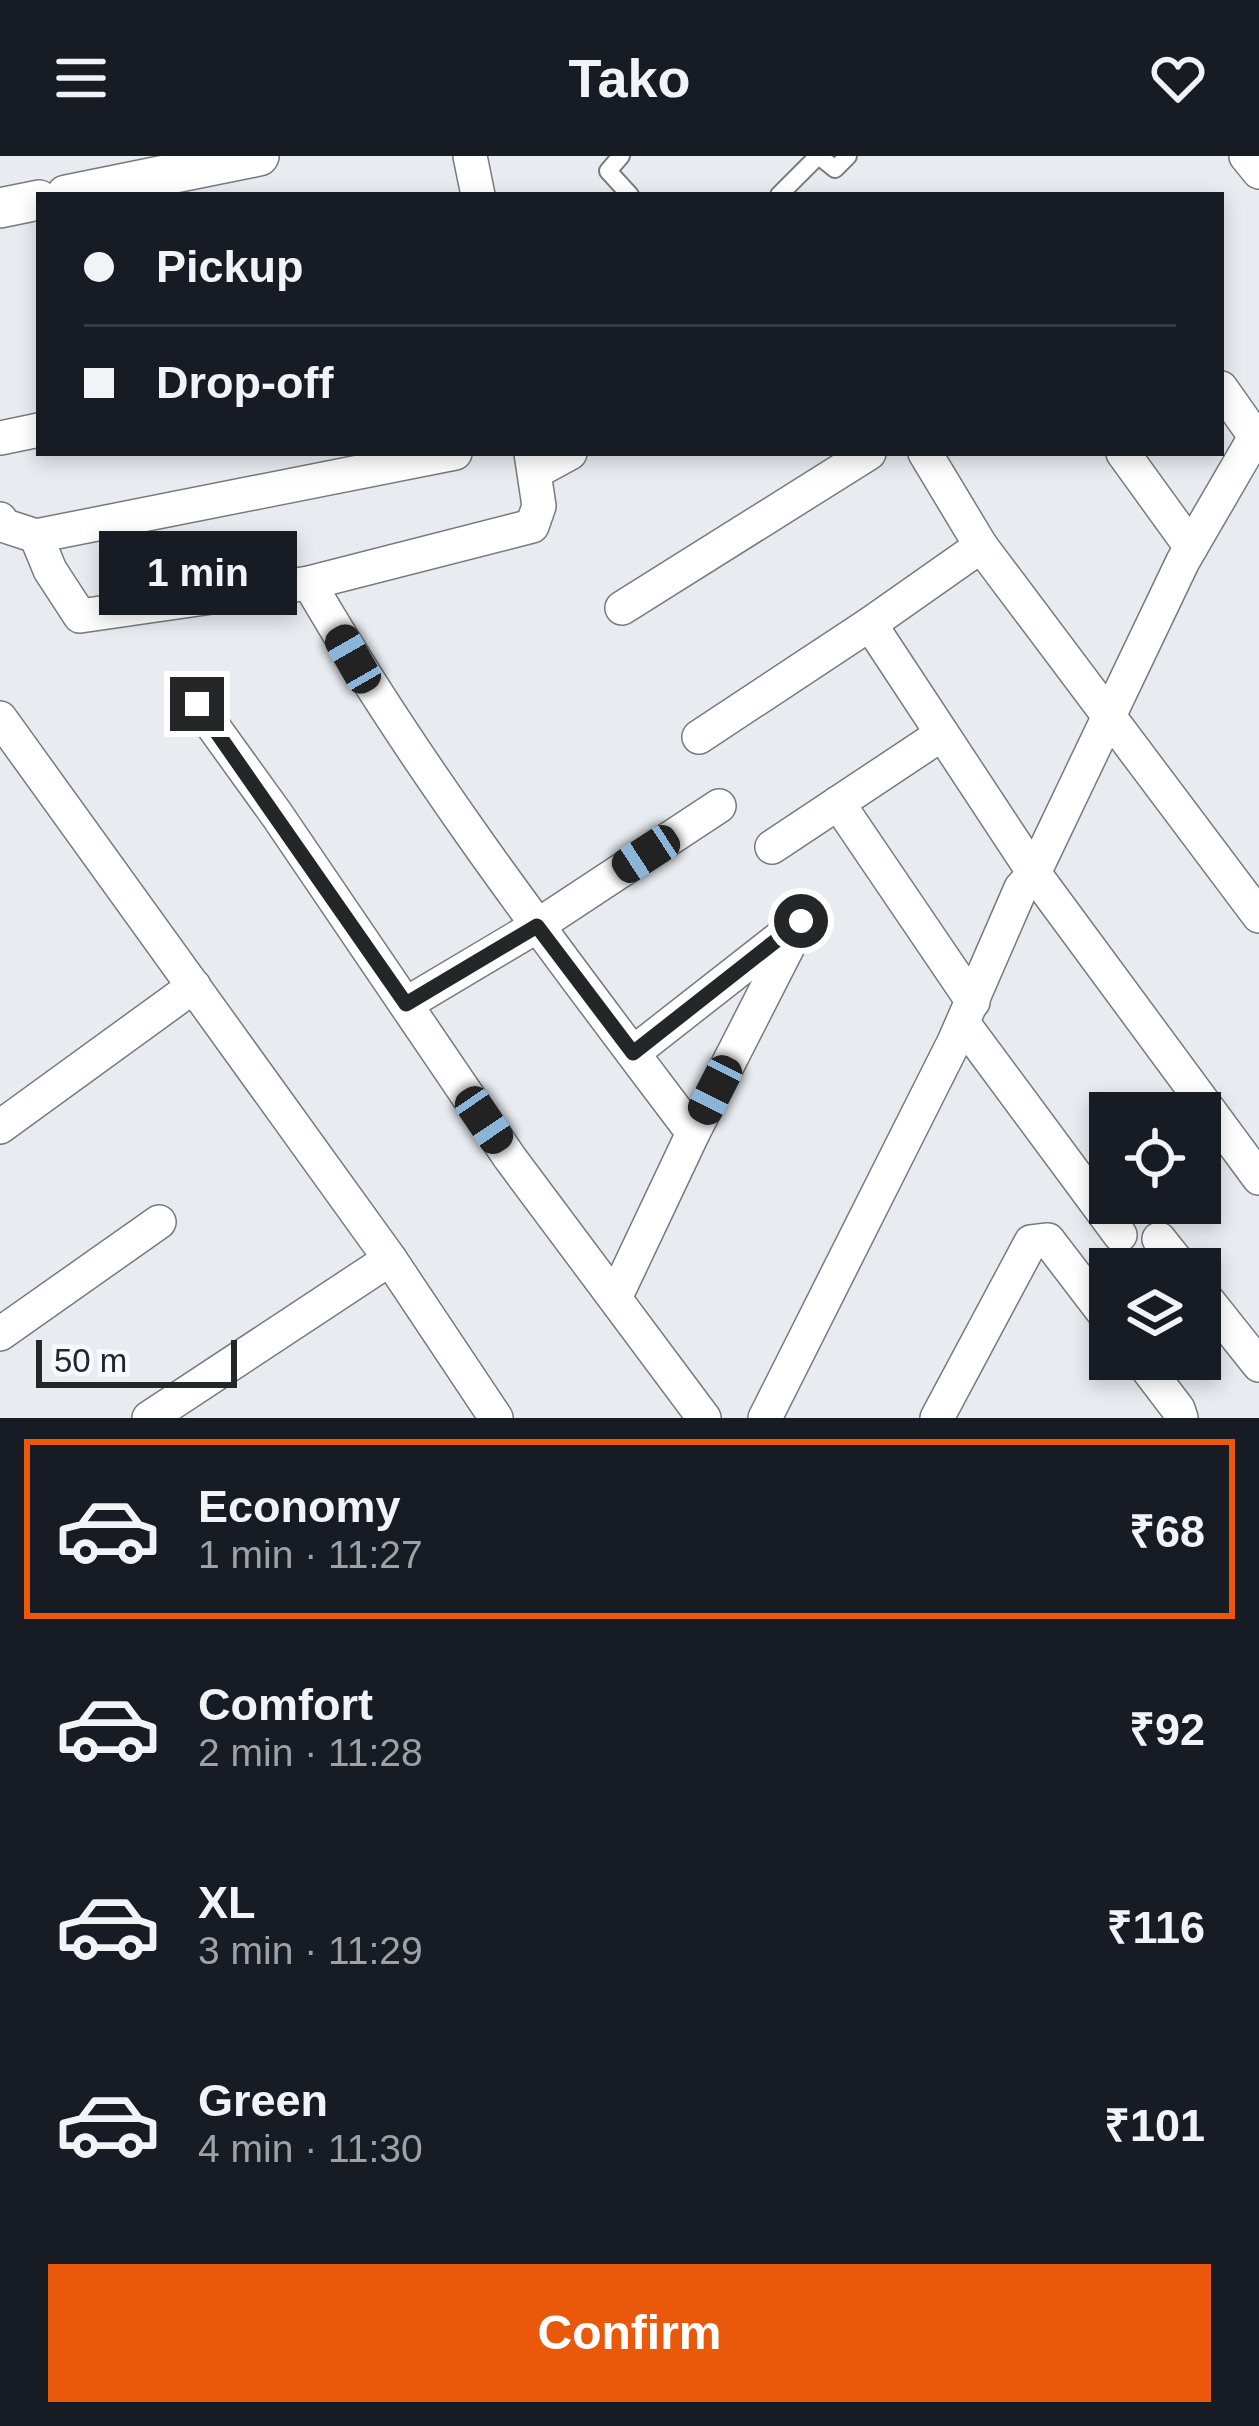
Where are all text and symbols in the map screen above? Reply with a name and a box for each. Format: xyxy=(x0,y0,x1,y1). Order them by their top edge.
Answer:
icon: menu xyxy=(48,45,114,111)
icon: heart xyxy=(1145,45,1211,111)
text: Tako xyxy=(568,48,691,108)
text: Pickup xyxy=(156,241,304,292)
text: Drop-off xyxy=(156,357,333,408)
callout: 1 min xyxy=(98,530,296,614)
text: 1 min xyxy=(147,551,249,594)
car xyxy=(319,619,387,699)
route end xyxy=(170,677,224,731)
car xyxy=(606,819,686,889)
route start xyxy=(774,894,828,948)
car xyxy=(683,1050,747,1130)
car xyxy=(449,1080,519,1160)
map controls xyxy=(1089,1092,1221,1380)
button: locate xyxy=(1089,1092,1221,1224)
button: layers xyxy=(1089,1248,1221,1380)
scale bar xyxy=(36,1334,237,1387)
text: 50 m xyxy=(54,1342,127,1379)
icon: car xyxy=(54,1475,162,1583)
text: Economy xyxy=(198,1481,401,1532)
text: ₹68 xyxy=(1129,1506,1205,1557)
text: 1 min · 11:27 xyxy=(198,1533,423,1576)
icon: car xyxy=(54,1673,162,1781)
text: Comfort xyxy=(198,1679,373,1730)
text: ₹92 xyxy=(1129,1704,1205,1755)
text: 2 min · 11:28 xyxy=(198,1731,423,1774)
icon: car xyxy=(54,1871,162,1979)
text: XL xyxy=(198,1877,256,1928)
text: ₹116 xyxy=(1107,1902,1205,1953)
text: 3 min · 11:29 xyxy=(198,1929,423,1972)
icon: car xyxy=(54,2069,162,2177)
text: Green xyxy=(198,2075,328,2126)
text: ₹101 xyxy=(1104,2100,1205,2151)
text: 4 min · 11:30 xyxy=(198,2127,423,2170)
button: Confirm xyxy=(48,2264,1211,2402)

